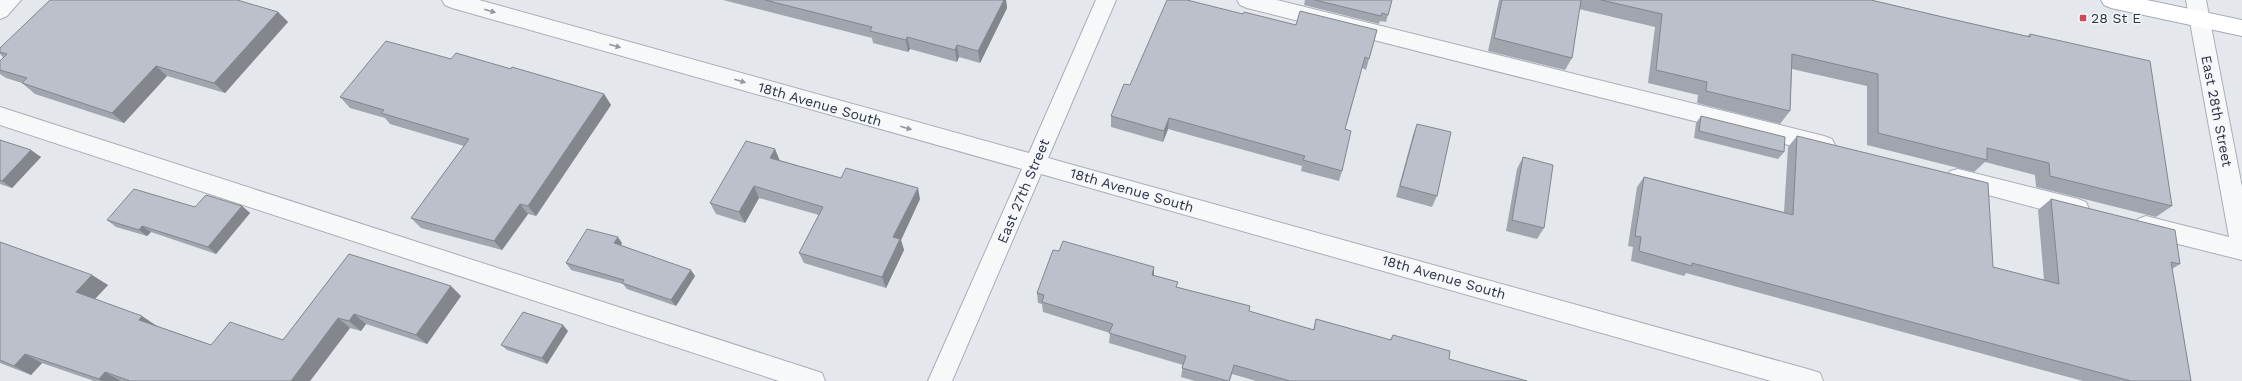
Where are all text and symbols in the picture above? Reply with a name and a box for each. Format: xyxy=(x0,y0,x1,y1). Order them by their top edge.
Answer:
one-way arrow xyxy=(484,8,496,14)
place label: 28 St E xyxy=(2091,10,2141,26)
marker: 28 St E xyxy=(2078,13,2088,23)
one-way arrow xyxy=(609,43,621,49)
street label: East 28th Street xyxy=(2198,54,2236,168)
one-way arrow xyxy=(734,78,746,84)
street label: 18th Avenue South xyxy=(756,79,884,129)
one-way arrow xyxy=(900,125,912,131)
street label: East 27th Street xyxy=(994,136,1052,246)
street label: 18th Avenue South xyxy=(1068,165,1196,215)
street label: 18th Avenue South xyxy=(1380,252,1508,302)

